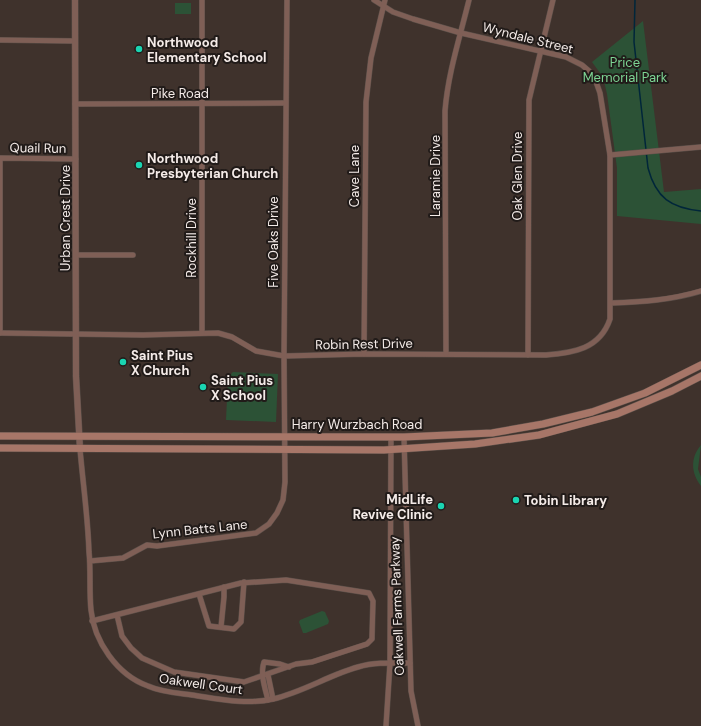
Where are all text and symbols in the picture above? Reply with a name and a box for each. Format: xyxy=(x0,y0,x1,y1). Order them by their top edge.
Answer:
street label: Wyndale Street xyxy=(481,18,575,58)
place label: Northwood Elementary School xyxy=(147,34,267,66)
marker: Northwood Elementary School xyxy=(134,44,144,54)
park label: Price Memorial Park xyxy=(583,54,668,86)
street label: Pike Road xyxy=(151,85,209,102)
street label: Oak Glen Drive xyxy=(509,132,526,221)
street label: Laramie Drive xyxy=(427,135,444,217)
street label: Quail Run xyxy=(10,139,66,157)
street label: Cave Lane xyxy=(346,145,363,207)
place label: Northwood Presbyterian Church xyxy=(147,150,278,182)
marker: Northwood Presbyterian Church xyxy=(134,160,144,170)
street label: Urban Crest Drive xyxy=(57,165,74,271)
street label: Five Oaks Drive xyxy=(265,196,282,288)
street label: Rockhill Drive xyxy=(183,198,200,278)
street label: Robin Rest Drive xyxy=(315,335,413,353)
place label: Saint Pius X Church xyxy=(131,347,193,379)
marker: Saint Pius X Church xyxy=(118,357,128,367)
place label: Saint Pius X School xyxy=(211,372,273,404)
marker: Saint Pius X School xyxy=(198,382,208,392)
street label: Harry Wurzbach Road xyxy=(292,416,422,433)
place label: MidLife Revive Clinic xyxy=(353,491,433,523)
place label: Tobin Library xyxy=(524,492,607,509)
marker: Tobin Library xyxy=(511,495,521,505)
marker: MidLife Revive Clinic xyxy=(436,501,446,511)
street label: Lynn Batts Lane xyxy=(152,516,248,542)
street label: Oakwell Farms Parkway xyxy=(386,536,408,676)
street label: Oakwell Court xyxy=(158,670,244,698)

